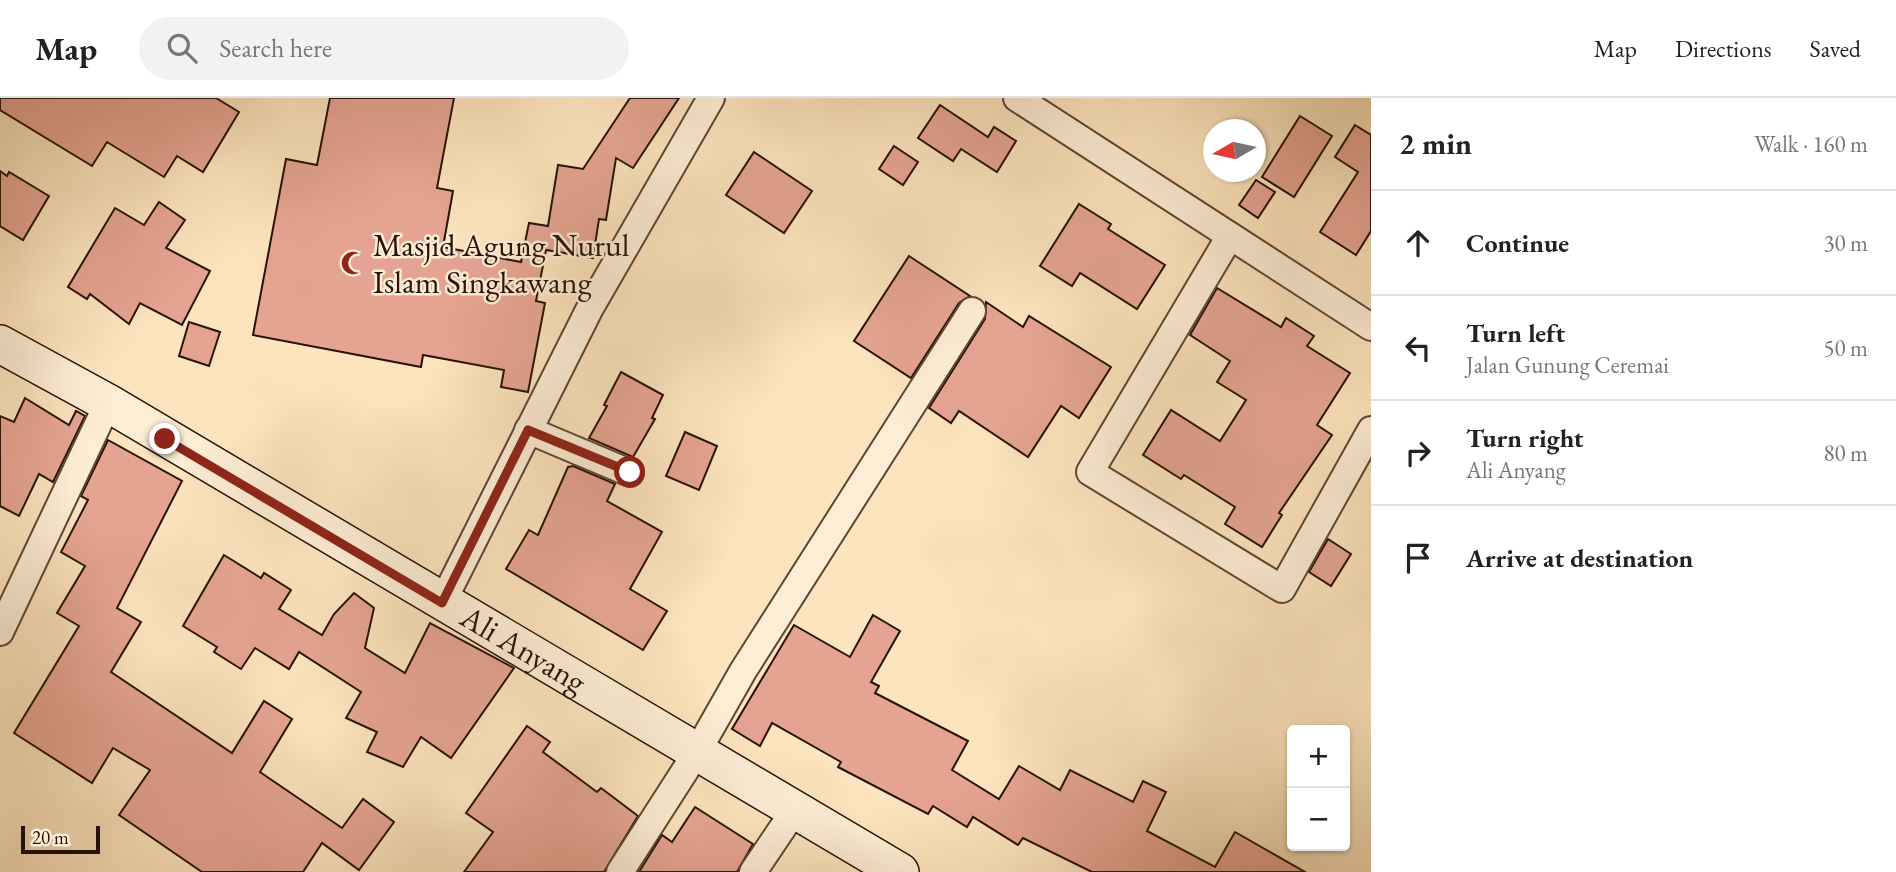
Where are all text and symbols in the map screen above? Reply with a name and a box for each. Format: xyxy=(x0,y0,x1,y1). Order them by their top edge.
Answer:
search box xyxy=(139,17,629,80)
text: Map xyxy=(35,27,97,70)
icon: search xyxy=(163,29,201,67)
text: Search here xyxy=(219,31,332,65)
text: Map xyxy=(1594,33,1637,64)
text: Directions xyxy=(1675,33,1772,64)
text: Saved xyxy=(1810,33,1861,64)
north arrow xyxy=(1203,119,1266,182)
text: 2 min xyxy=(1399,124,1472,163)
text: Walk · 160 m xyxy=(1754,129,1868,159)
place label: Masjid Agung Nurul Islam Singkawang xyxy=(373,224,630,303)
icon: ahead xyxy=(1399,224,1437,262)
text: Continue xyxy=(1466,226,1569,260)
text: 30 m xyxy=(1823,228,1868,258)
mosque icon: Masjid Agung Nurul Islam Singkawang xyxy=(339,249,367,277)
text: Turn left xyxy=(1466,316,1565,350)
icon: left xyxy=(1399,329,1437,367)
text: 50 m xyxy=(1823,333,1868,363)
text: Jalan Gunung Ceremai xyxy=(1466,350,1669,380)
text: Turn right xyxy=(1466,421,1584,455)
route end xyxy=(149,423,180,454)
icon: right xyxy=(1399,434,1437,472)
text: 80 m xyxy=(1823,438,1868,468)
text: Ali Anyang xyxy=(1466,455,1566,485)
route start xyxy=(614,456,645,487)
icon: arrive xyxy=(1399,539,1437,577)
text: Arrive at destination xyxy=(1466,541,1693,575)
street label: Ali Anyang xyxy=(452,595,595,703)
map controls xyxy=(1287,725,1350,851)
button: + xyxy=(1287,725,1350,788)
button: − xyxy=(1287,788,1350,851)
scale bar xyxy=(21,823,100,855)
text: 20 m xyxy=(32,825,69,850)

